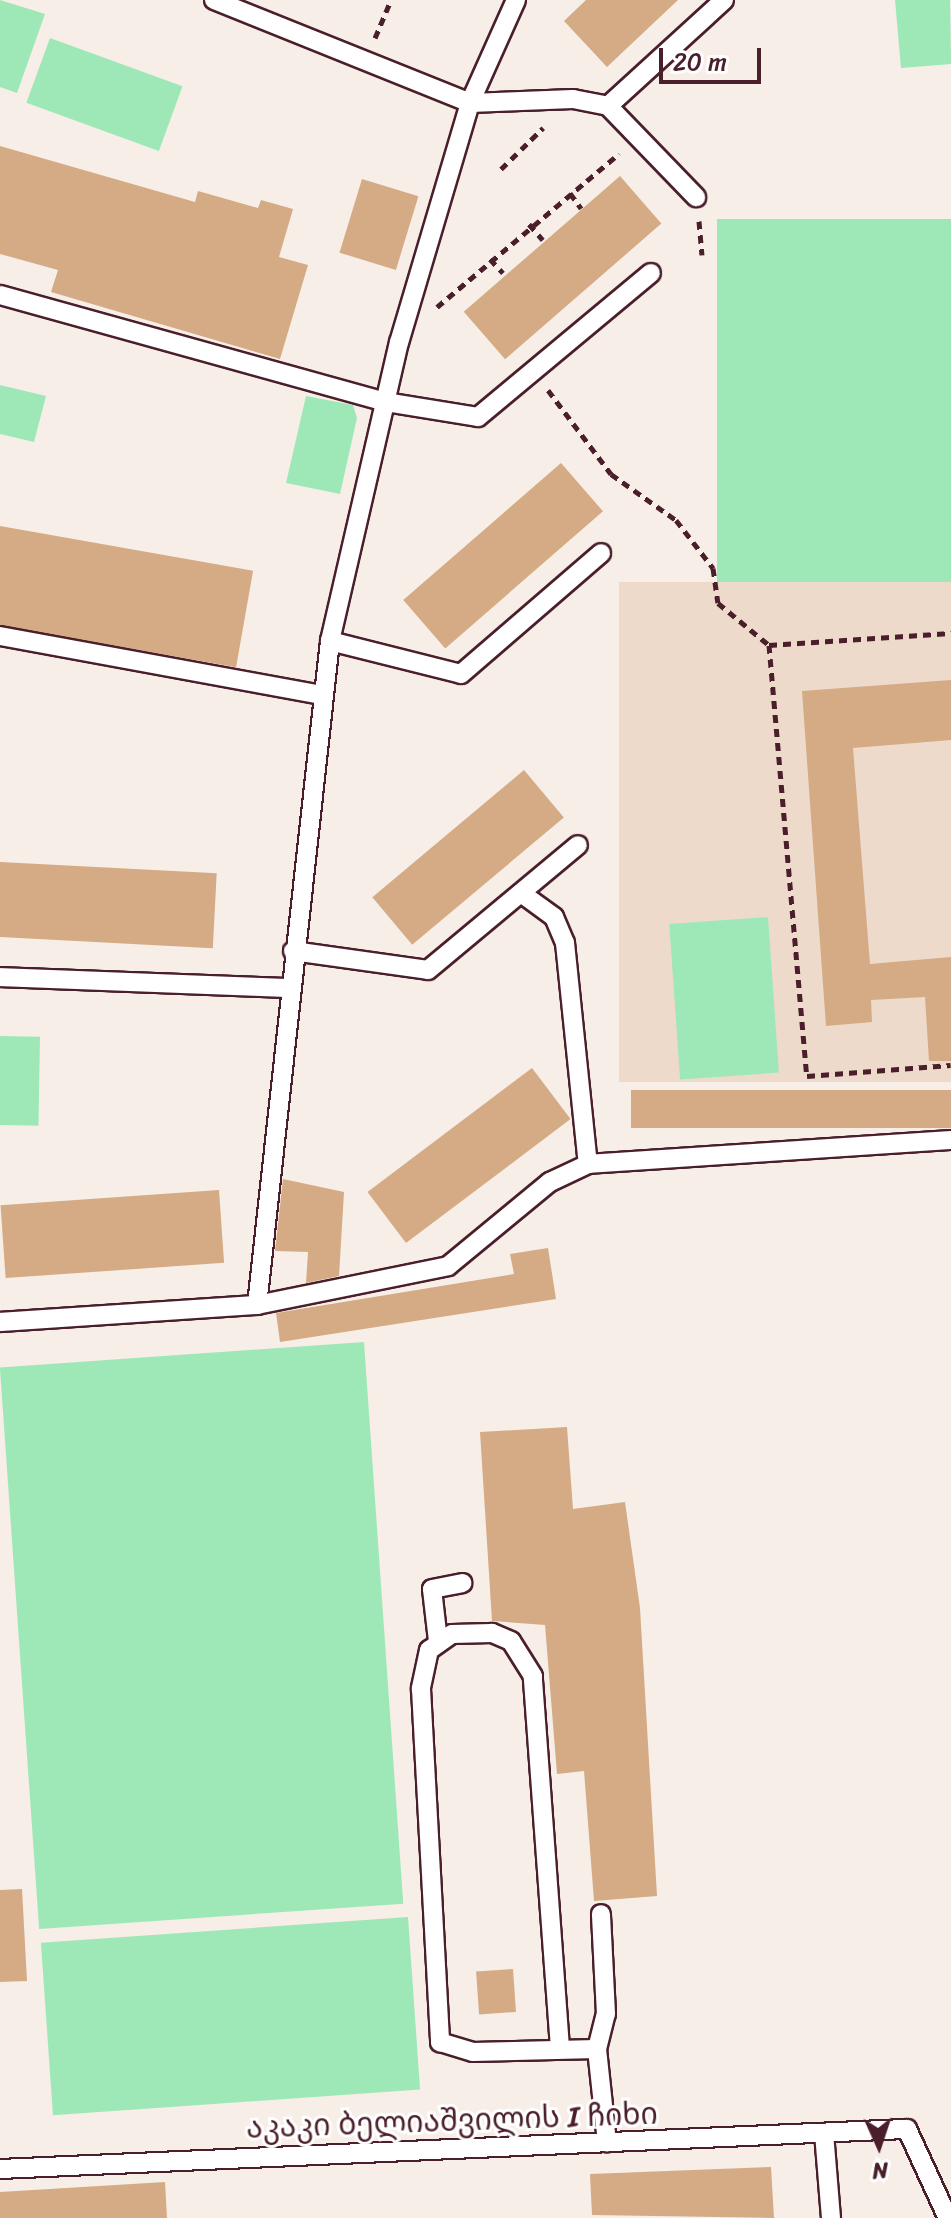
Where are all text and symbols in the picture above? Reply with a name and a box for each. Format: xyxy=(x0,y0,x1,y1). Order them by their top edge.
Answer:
scale bar xyxy=(663,32,765,82)
text: 20 m xyxy=(673,41,727,83)
street label: აკაკი ბელიაშვილის I ჩიხი xyxy=(246,2096,658,2146)
north arrow xyxy=(839,2106,919,2186)
text: N xyxy=(872,2151,889,2190)

